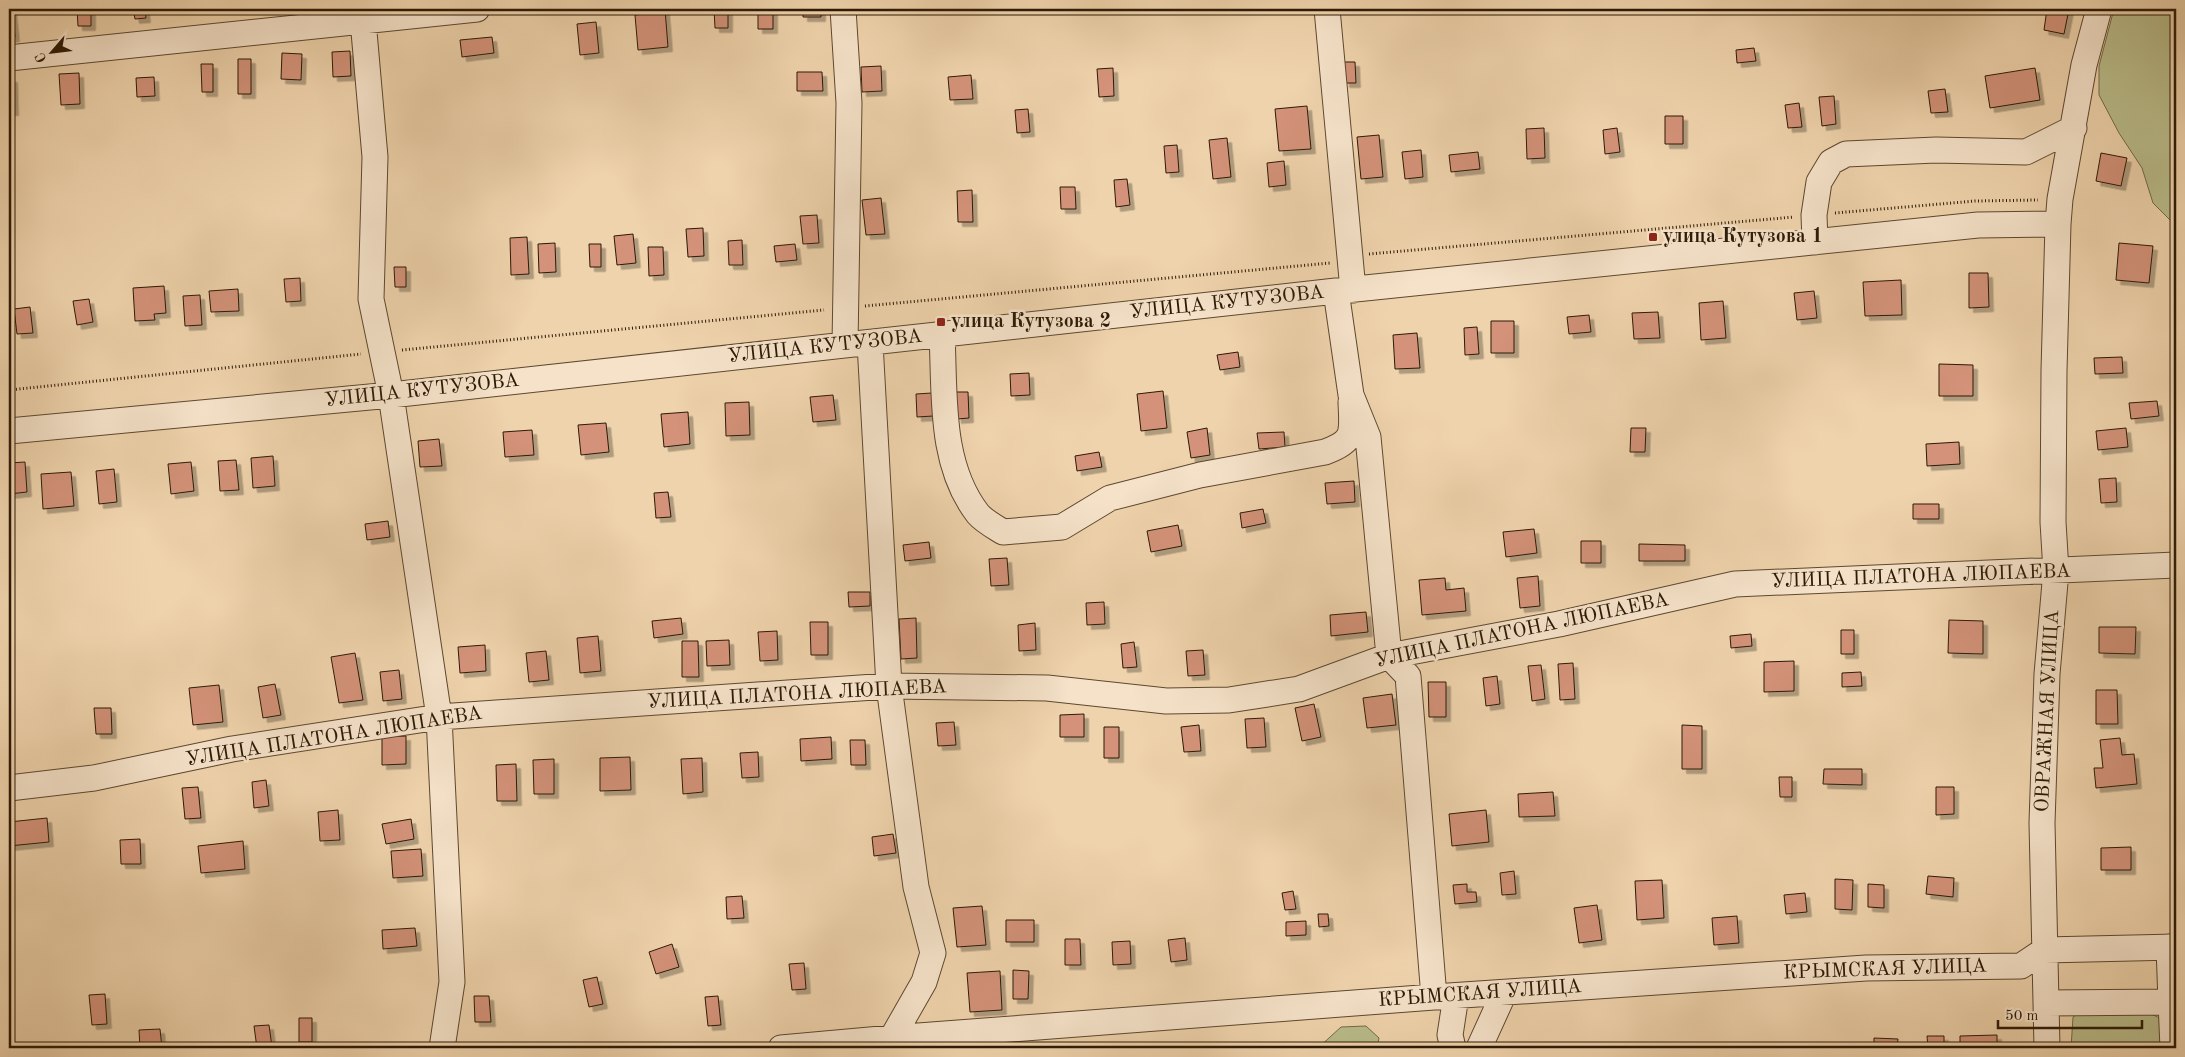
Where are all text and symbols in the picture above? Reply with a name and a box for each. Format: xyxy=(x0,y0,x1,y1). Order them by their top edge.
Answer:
north arrow xyxy=(28,28,78,78)
text: С xyxy=(33,50,50,65)
place label: улица Кутузова 1 xyxy=(1663,227,1823,247)
marker: улица Кутузова 1 xyxy=(1647,231,1659,243)
street label: УЛИЦА КУТУЗОВА xyxy=(1129,283,1325,323)
place label: улица Кутузова 2 xyxy=(951,312,1111,332)
marker: улица Кутузова 2 xyxy=(935,316,947,328)
street label: УЛИЦА КУТУЗОВА xyxy=(727,327,923,367)
street label: УЛИЦА КУТУЗОВА xyxy=(324,371,520,411)
street label: УЛИЦА ПЛАТОНА ЛЮПАЕВА xyxy=(1771,562,2071,592)
street label: УЛИЦА ПЛАТОНА ЛЮПАЕВА xyxy=(1373,590,1671,672)
street label: ОВРАЖНАЯ УЛИЦА xyxy=(2033,609,2063,813)
street label: УЛИЦА ПЛАТОНА ЛЮПАЕВА xyxy=(647,677,947,713)
street label: УЛИЦА ПЛАТОНА ЛЮПАЕВА xyxy=(184,704,484,770)
street label: КРЫМСКАЯ УЛИЦА xyxy=(1783,956,1987,984)
street label: КРЫМСКАЯ УЛИЦА xyxy=(1378,977,1582,1011)
scale bar xyxy=(1998,997,2141,1029)
text: 50 m xyxy=(2005,1009,2039,1024)

